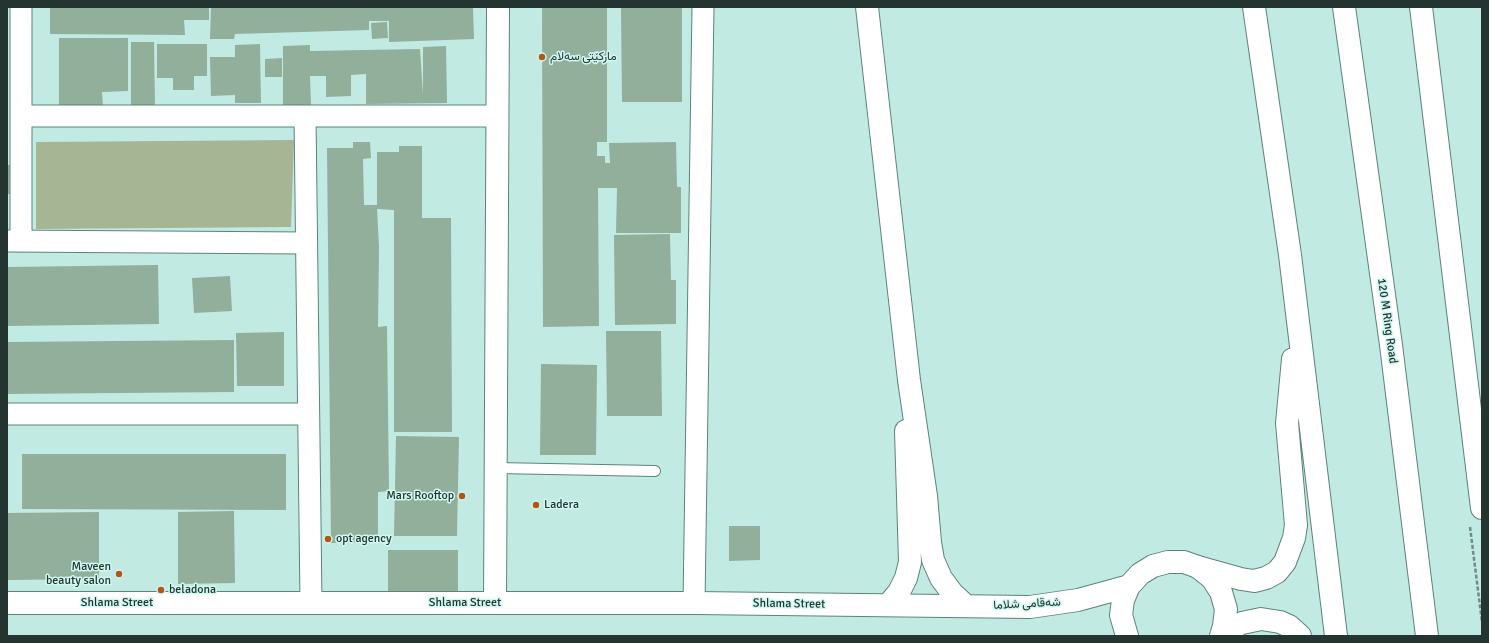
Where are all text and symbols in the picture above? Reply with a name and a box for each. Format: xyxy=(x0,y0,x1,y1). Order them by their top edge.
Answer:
place label: مارکێتی سەلام xyxy=(550,50,617,64)
marker: مارکێتی سەلام xyxy=(537,52,547,62)
street label: 120 M Ring Road xyxy=(1374,277,1400,365)
place label: Mars Rooftop xyxy=(386,489,454,503)
marker: Mars Rooftop xyxy=(457,491,467,501)
place label: Ladera xyxy=(544,498,579,512)
marker: Ladera xyxy=(531,500,541,510)
place label: opt agency xyxy=(336,532,392,546)
marker: opt agency xyxy=(323,534,333,544)
place label: Maveen beauty salon xyxy=(46,560,111,588)
marker: Maveen beauty salon xyxy=(114,569,124,579)
place label: beladona xyxy=(169,583,216,597)
marker: beladona xyxy=(156,585,166,595)
street label: شەقامی شلاما xyxy=(993,595,1061,613)
street label: Shlama Street xyxy=(81,596,153,610)
street label: Shlama Street xyxy=(429,596,501,610)
street label: Shlama Street xyxy=(753,596,825,612)

